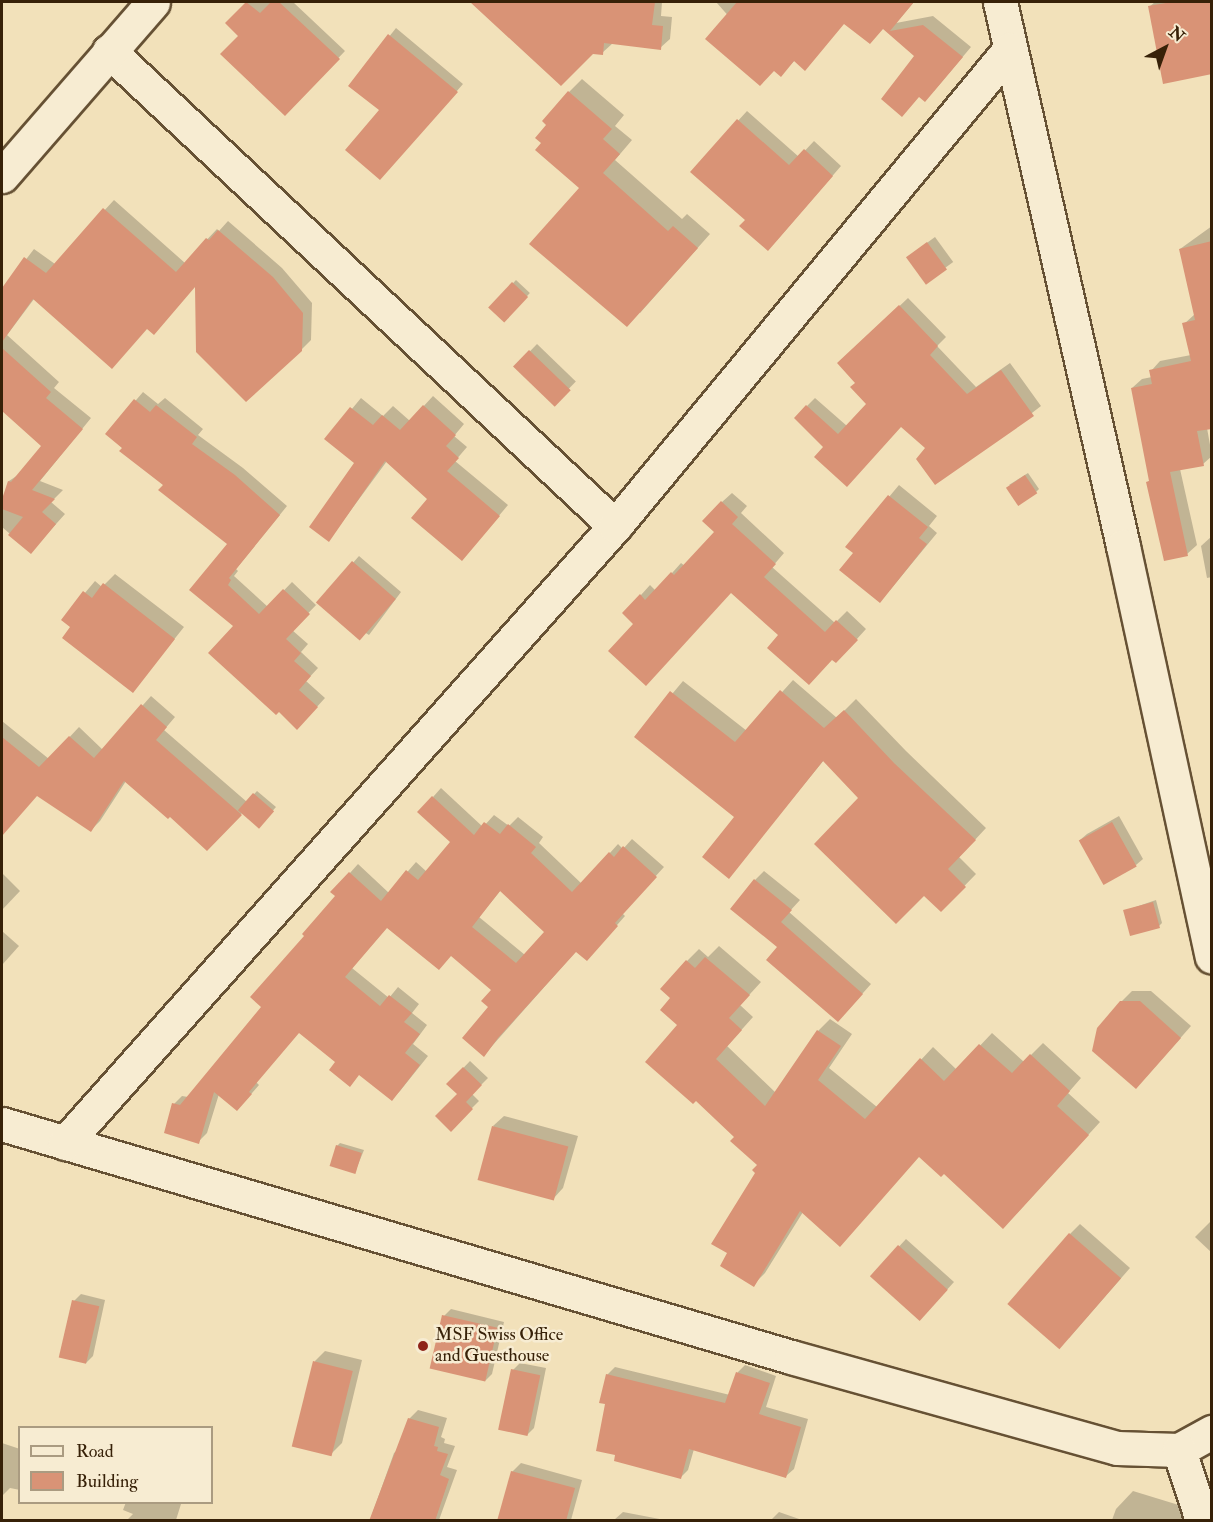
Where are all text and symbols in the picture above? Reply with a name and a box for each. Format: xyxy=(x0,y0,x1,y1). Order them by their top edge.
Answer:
north arrow xyxy=(1135,18,1195,78)
text: N xyxy=(1165,22,1189,47)
place label: MSF Swiss Office and Guesthouse xyxy=(435,1325,563,1368)
marker: MSF Swiss Office and Guesthouse xyxy=(416,1339,430,1353)
legend xyxy=(18,1426,213,1504)
text: Road xyxy=(76,1440,114,1463)
text: Building xyxy=(76,1470,138,1493)

